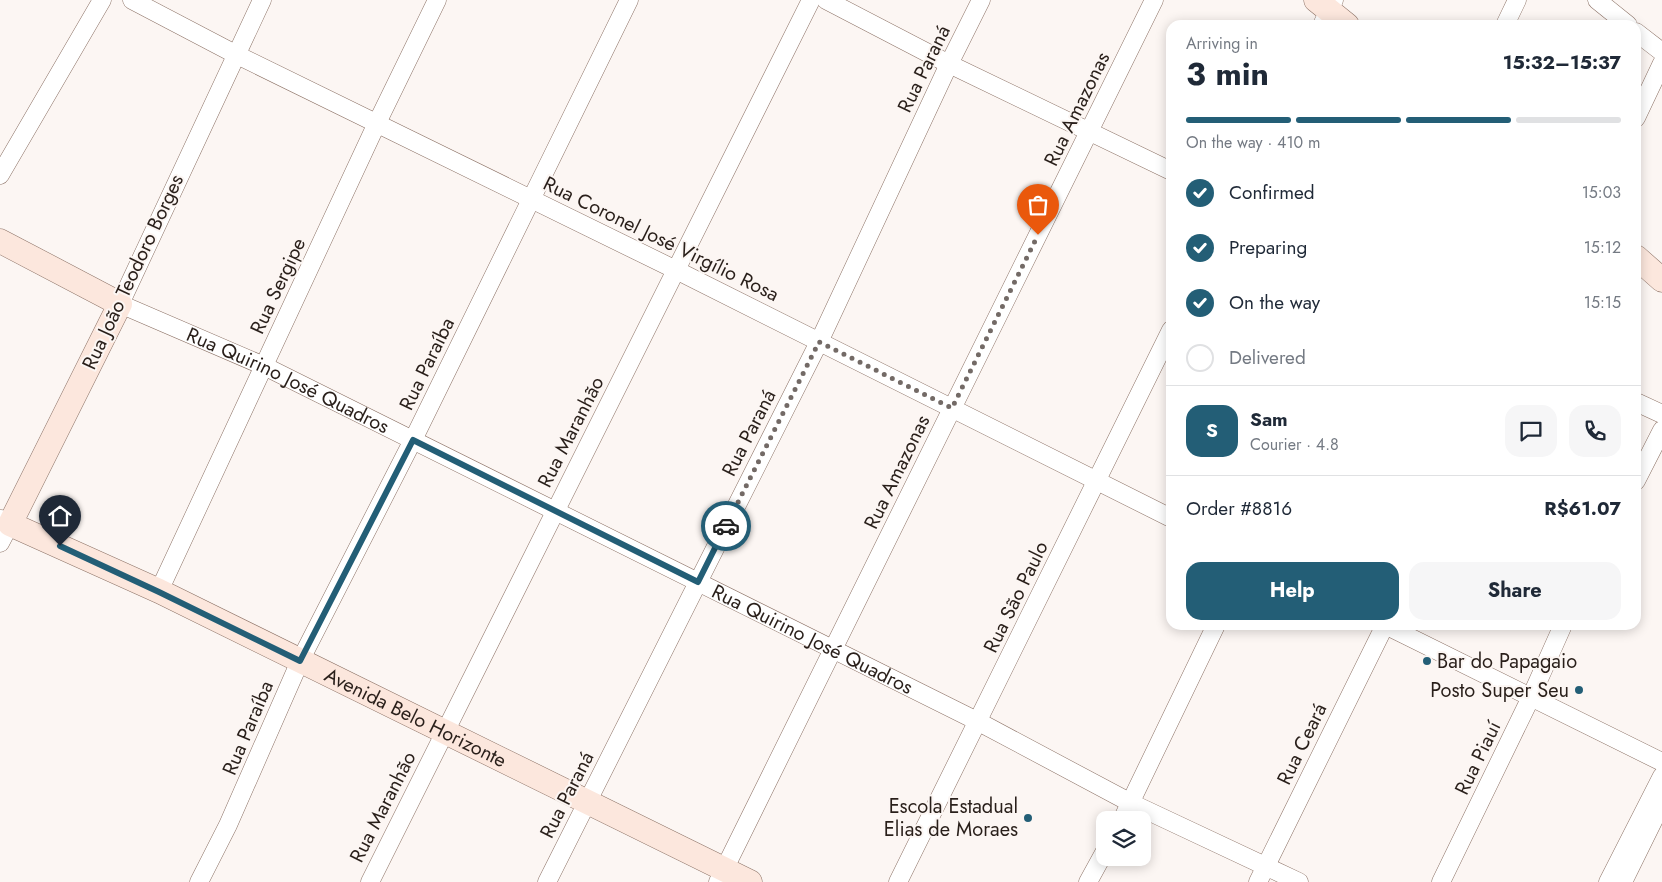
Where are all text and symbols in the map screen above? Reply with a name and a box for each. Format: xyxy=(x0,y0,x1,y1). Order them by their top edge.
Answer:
street label: Rua Paraná xyxy=(890,20,958,118)
text: Arriving in xyxy=(1186,32,1258,55)
street label: Rua Amazonas xyxy=(1037,47,1117,171)
text: 15:32–15:37 xyxy=(1503,49,1621,76)
text: 3 min xyxy=(1186,51,1269,97)
text: On the way · 410 m xyxy=(1186,131,1320,154)
street label: Rua Coronel José Virgílio Rosa xyxy=(538,169,784,309)
street label: Rua João Teodoro Borges xyxy=(75,170,191,374)
icon: check xyxy=(1186,179,1214,207)
text: Confirmed xyxy=(1229,179,1315,206)
text: 15:03 xyxy=(1582,181,1621,204)
pin xyxy=(1017,184,1059,235)
icon: bag xyxy=(1024,191,1052,219)
street label: Rua Sergipe xyxy=(243,233,313,339)
icon: check xyxy=(1186,234,1214,262)
text: Preparing xyxy=(1229,234,1307,261)
text: 15:12 xyxy=(1584,236,1621,259)
icon: check xyxy=(1186,289,1214,317)
text: On the way xyxy=(1229,289,1320,316)
text: 15:15 xyxy=(1584,291,1621,314)
street label: Rua Paraíba xyxy=(392,313,462,415)
street label: Rua Quirino José Quadros xyxy=(182,320,394,441)
text: Delivered xyxy=(1229,344,1306,371)
street label: Rua Maranhão xyxy=(531,371,611,493)
street label: Rua Paraná xyxy=(715,385,783,481)
button: chat xyxy=(1505,405,1557,457)
button: phone xyxy=(1569,405,1621,457)
text: Sam xyxy=(1250,406,1288,433)
street label: Rua Amazonas xyxy=(857,410,937,534)
text: S xyxy=(1206,417,1218,444)
text: Courier · 4.8 xyxy=(1250,433,1339,456)
pin xyxy=(39,495,81,546)
text: Order #8816 xyxy=(1186,495,1292,522)
text: R$61.07 xyxy=(1544,495,1621,522)
courier xyxy=(701,501,751,551)
icon: home xyxy=(46,502,74,530)
icon: car xyxy=(712,512,740,540)
street label: Rua São Paulo xyxy=(976,536,1056,658)
button: Help xyxy=(1186,562,1399,620)
button: Share xyxy=(1409,562,1621,620)
street label: Rua Quirino José Quadros xyxy=(707,577,918,701)
place label: Bar do Papagaio xyxy=(1437,647,1577,676)
marker: Bar do Papagaio xyxy=(1421,655,1433,667)
street label: Avenida Belo Horizonte xyxy=(320,660,512,774)
street label: Rua Paraíba xyxy=(215,676,281,780)
place label: Posto Super Seu xyxy=(1430,676,1569,705)
marker: Posto Super Seu xyxy=(1573,684,1585,696)
street label: Rua Ceará xyxy=(1270,698,1334,790)
street label: Rua Piauí xyxy=(1448,716,1509,800)
street label: Rua Maranhão xyxy=(343,746,423,868)
street label: Rua Paraná xyxy=(533,747,601,843)
place label: Escola Estadual Elias de Moraes xyxy=(884,792,1018,844)
map controls xyxy=(1096,811,1151,866)
button: layers xyxy=(1096,811,1151,866)
marker: Escola Estadual Elias de Moraes xyxy=(1022,812,1034,824)

